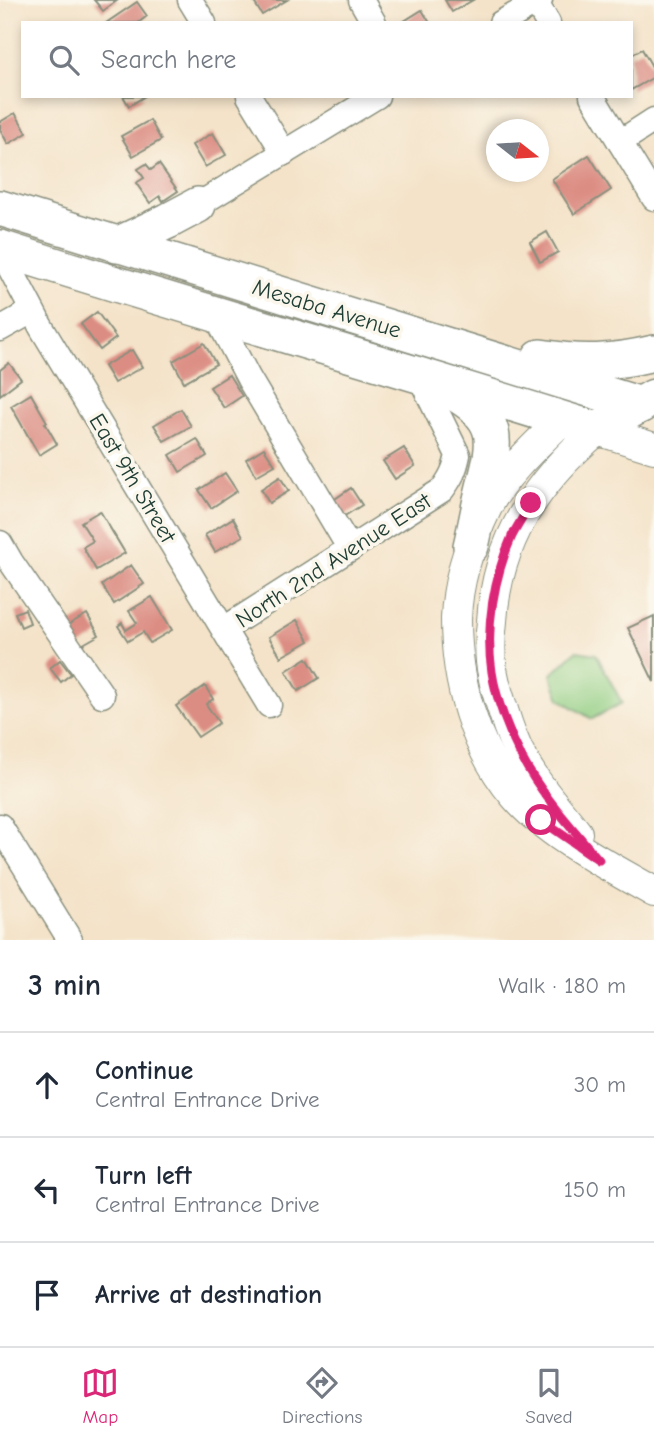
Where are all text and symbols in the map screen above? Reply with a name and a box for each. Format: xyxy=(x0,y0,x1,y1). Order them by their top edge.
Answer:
search box xyxy=(21,21,633,98)
icon: search xyxy=(45,41,83,79)
text: Search here xyxy=(101,45,236,75)
north arrow xyxy=(486,119,549,182)
street label: Mesaba Avenue xyxy=(249,273,404,344)
street label: East 9th Street xyxy=(83,409,182,549)
street label: North 2nd Avenue East xyxy=(231,486,437,634)
route end xyxy=(515,487,546,518)
route start xyxy=(525,804,556,835)
text: 3 min xyxy=(28,968,101,1003)
text: Walk · 180 m xyxy=(499,972,626,999)
text: Continue xyxy=(95,1056,193,1086)
icon: ahead xyxy=(28,1066,66,1104)
text: 30 m xyxy=(574,1071,626,1098)
text: Central Entrance Drive xyxy=(95,1086,319,1113)
text: Turn left xyxy=(95,1161,192,1191)
icon: left xyxy=(28,1171,66,1209)
text: 150 m xyxy=(564,1176,626,1203)
text: Central Entrance Drive xyxy=(95,1191,319,1218)
icon: arrive xyxy=(28,1276,66,1314)
text: Arrive at destination xyxy=(95,1280,322,1310)
tab: Map xyxy=(81,1364,119,1428)
tab: Directions xyxy=(282,1364,362,1428)
tab: Saved xyxy=(525,1364,573,1428)

